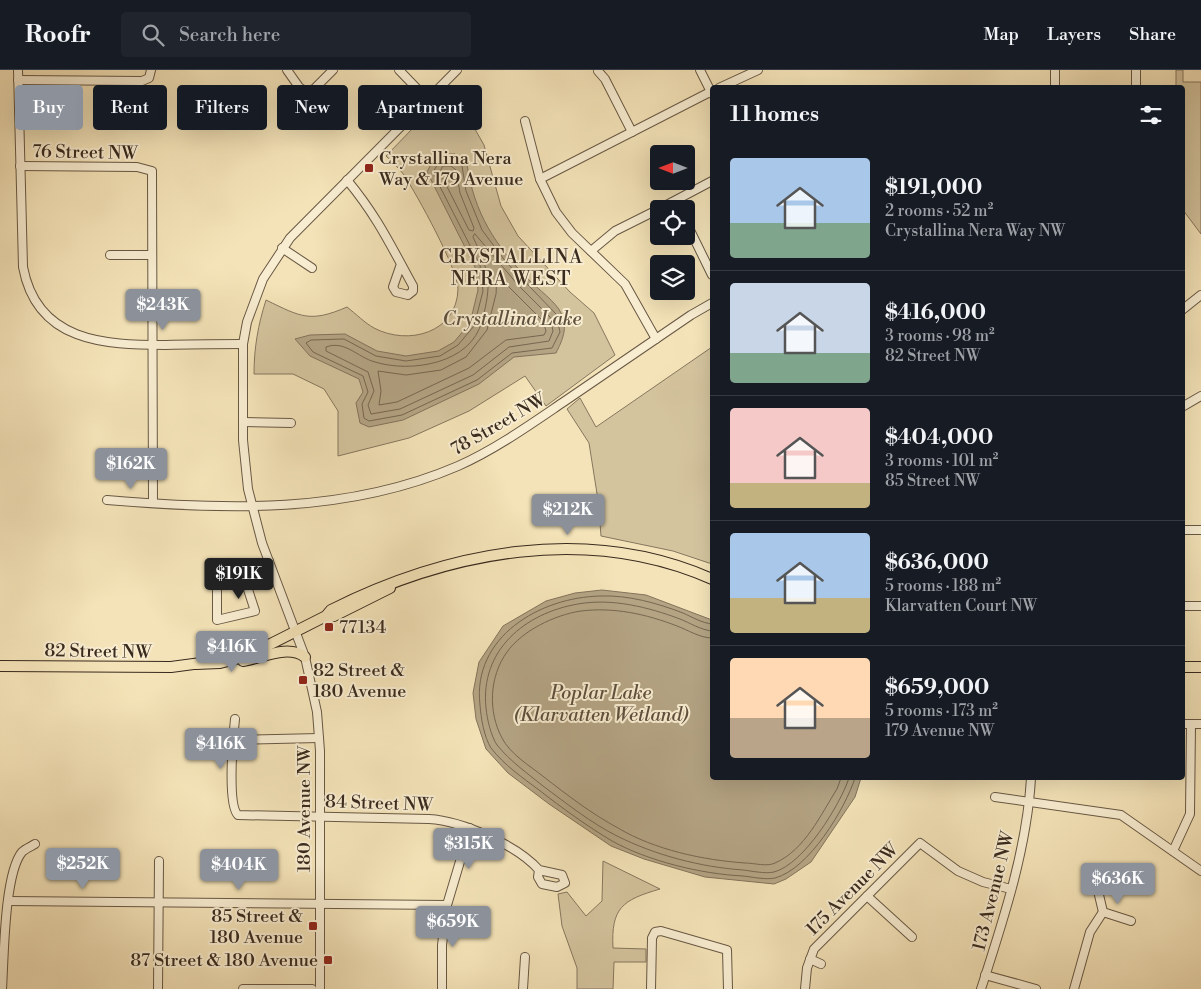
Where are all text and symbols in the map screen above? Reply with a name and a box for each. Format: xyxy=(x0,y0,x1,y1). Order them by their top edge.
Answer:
search box xyxy=(121,12,471,57)
text: Roofr xyxy=(25,20,91,50)
icon: search xyxy=(139,21,167,49)
text: Search here xyxy=(179,23,280,47)
text: Map xyxy=(984,23,1019,46)
text: Layers xyxy=(1047,23,1101,46)
text: Share xyxy=(1129,23,1176,46)
chip: Buy xyxy=(15,85,83,130)
chip: Rent xyxy=(93,85,167,130)
chip: Filters xyxy=(177,85,267,130)
chip: New xyxy=(277,85,348,130)
chip: Apartment xyxy=(358,85,482,130)
icon: filters xyxy=(1137,101,1165,129)
text: 11 homes xyxy=(730,102,819,128)
street label: 76 Street NW xyxy=(32,140,139,165)
north arrow xyxy=(650,145,695,190)
map controls xyxy=(650,145,695,300)
place label: Crystallina Nera Way & 179 Avenue xyxy=(378,147,523,191)
marker: Crystallina Nera Way & 179 Avenue xyxy=(363,162,375,174)
text: $191,000 xyxy=(885,175,982,201)
icon: home xyxy=(770,178,830,238)
button: locate xyxy=(650,200,695,245)
text: 2 rooms · 52 m² xyxy=(885,201,993,221)
text: Crystallina Nera Way NW xyxy=(885,221,1065,241)
district label: CRYSTALLINA NERA WEST xyxy=(439,245,583,291)
button: layers xyxy=(650,255,695,300)
pin: $243K xyxy=(128,288,198,331)
text: $243K xyxy=(137,295,189,315)
text: $416,000 xyxy=(885,300,986,326)
icon: home xyxy=(770,303,830,363)
water label: Crystallina Lake xyxy=(443,307,582,331)
text: 3 rooms · 98 m² xyxy=(885,326,995,346)
text: 82 Street NW xyxy=(885,346,980,366)
street label: 78 Street NW xyxy=(447,388,550,461)
text: $404,000 xyxy=(885,425,993,451)
icon: home xyxy=(770,428,830,488)
pin: $162K xyxy=(96,448,166,490)
text: 3 rooms · 101 m² xyxy=(885,451,998,471)
text: $162K xyxy=(106,454,156,474)
text: 85 Street NW xyxy=(885,471,980,491)
pin: $212K xyxy=(533,494,603,536)
text: $212K xyxy=(543,500,593,520)
text: $636,000 xyxy=(885,550,989,576)
icon: home xyxy=(770,553,830,613)
pin: $191K xyxy=(204,558,274,600)
text: $191K xyxy=(215,564,263,584)
text: 5 rooms · 188 m² xyxy=(885,576,1001,596)
text: Klarvatten Court NW xyxy=(885,596,1037,616)
place label: 77134 xyxy=(339,616,387,639)
marker: 77134 xyxy=(323,621,335,633)
pin: $416K xyxy=(197,630,267,673)
text: $416K xyxy=(207,637,257,657)
street label: 82 Street NW xyxy=(44,639,153,664)
place label: 82 Street & 180 Avenue xyxy=(313,659,406,703)
marker: 82 Street & 180 Avenue xyxy=(297,674,309,686)
text: $659,000 xyxy=(885,675,989,701)
icon: home xyxy=(770,678,830,738)
water label: Poplar Lake (Klarvatten Wetland) xyxy=(514,681,689,727)
text: 5 rooms · 173 m² xyxy=(885,701,998,721)
text: 179 Avenue NW xyxy=(885,721,994,741)
pin: $416K xyxy=(186,728,256,770)
text: $416K xyxy=(196,734,246,754)
street label: 180 Avenue NW xyxy=(293,745,316,872)
street label: 84 Street NW xyxy=(325,790,434,817)
pin: $315K xyxy=(434,828,504,870)
street label: 173 Avenue NW xyxy=(968,828,1020,953)
text: $315K xyxy=(444,834,494,854)
street label: 175 Avenue NW xyxy=(801,838,904,941)
pin: $252K xyxy=(48,848,118,890)
pin: $404K xyxy=(204,848,274,891)
text: $252K xyxy=(57,854,109,874)
text: $404K xyxy=(211,855,267,875)
pin: $636K xyxy=(1083,862,1153,905)
text: $636K xyxy=(1092,869,1144,889)
place label: 85 Street & 180 Avenue xyxy=(210,905,304,949)
pin: $659K xyxy=(418,906,488,948)
text: $659K xyxy=(427,912,479,932)
marker: 85 Street & 180 Avenue xyxy=(307,920,319,932)
place label: 87 Street & 180 Avenue xyxy=(130,949,318,972)
marker: 87 Street & 180 Avenue xyxy=(322,954,334,966)

